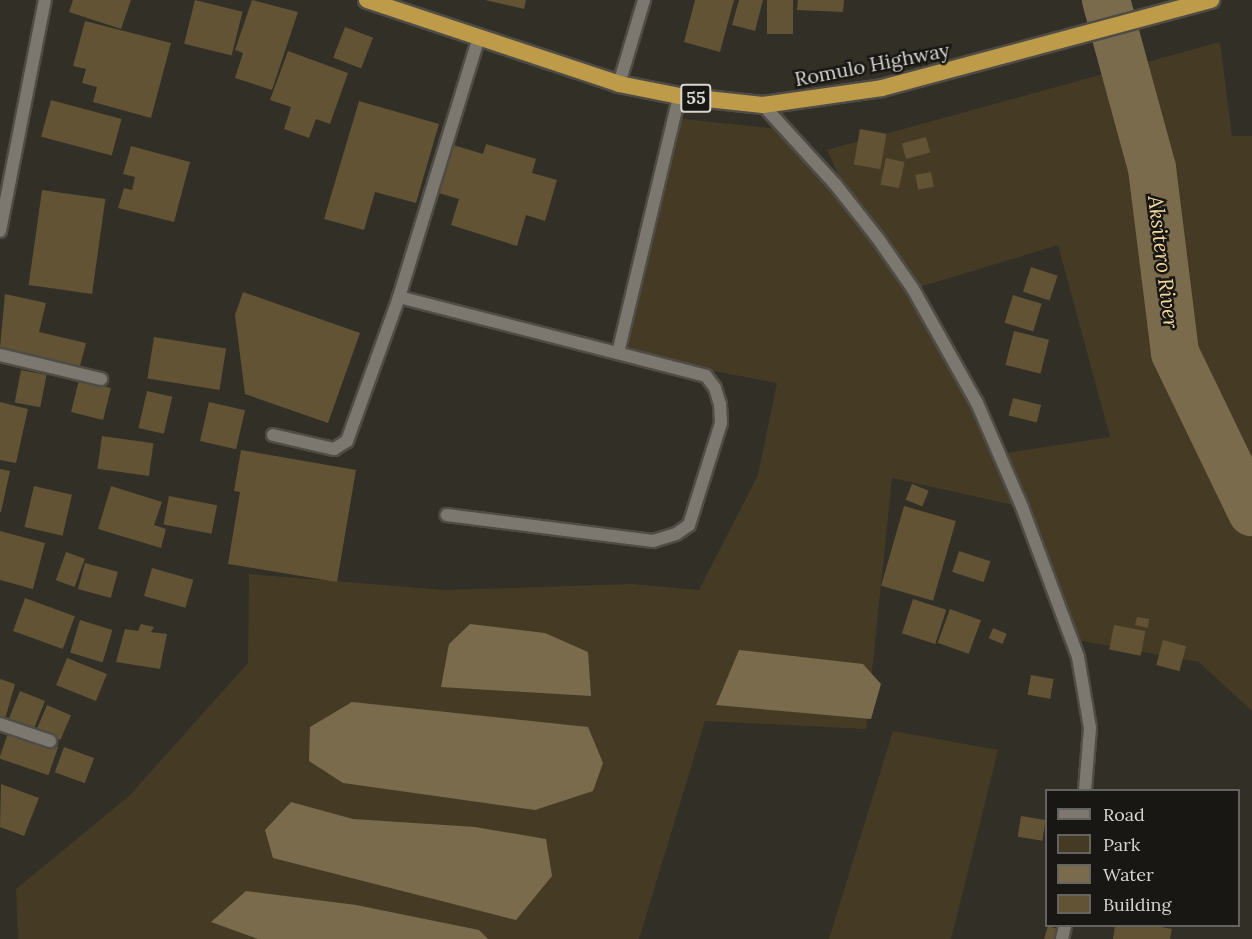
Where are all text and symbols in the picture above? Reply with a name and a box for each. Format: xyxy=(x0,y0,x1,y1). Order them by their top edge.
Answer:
street label: Romulo Highway xyxy=(792,37,952,91)
road number: 55 xyxy=(680,83,712,113)
water label: Aksitero River xyxy=(1142,194,1184,330)
legend xyxy=(1045,789,1240,927)
text: Road xyxy=(1103,803,1145,826)
text: Park xyxy=(1103,833,1140,856)
text: Water xyxy=(1103,863,1154,886)
text: Building xyxy=(1103,893,1171,916)

